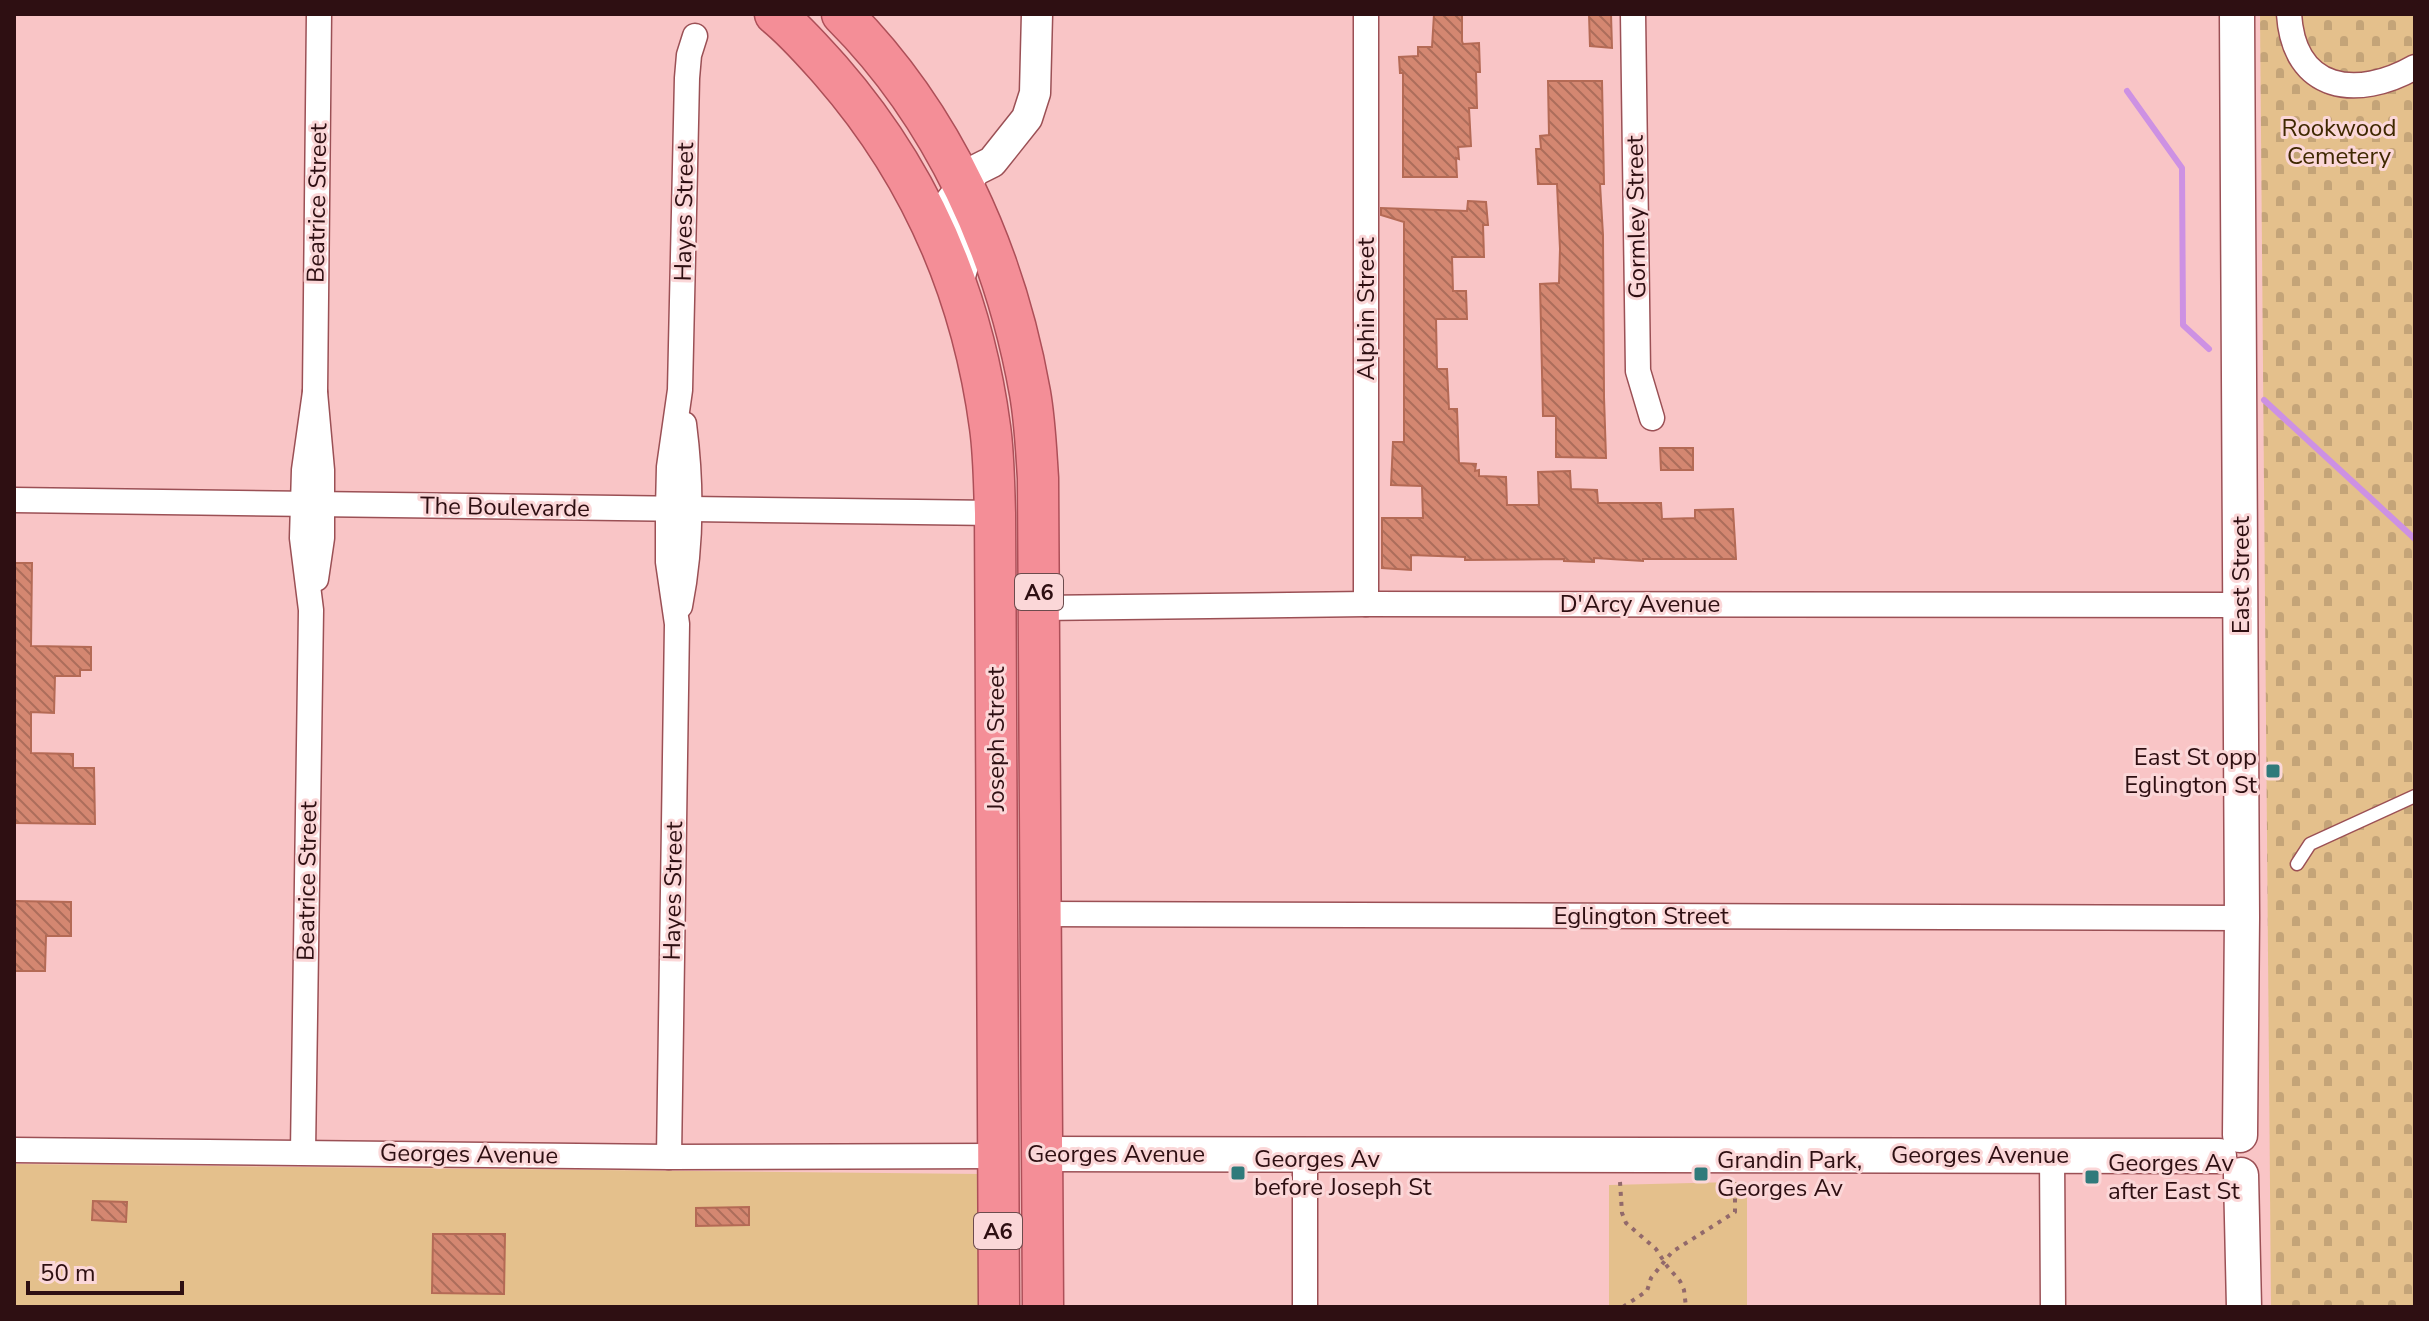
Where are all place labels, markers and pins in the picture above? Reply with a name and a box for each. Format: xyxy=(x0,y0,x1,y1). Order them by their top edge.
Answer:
place label: East St opp Eglington St xyxy=(2124,741,2258,801)
marker: East St opp Eglington St xyxy=(2264,762,2282,780)
place label: Georges Av before Joseph St xyxy=(1254,1143,1432,1203)
place label: Grandin Park, Georges Av xyxy=(1717,1144,1862,1204)
place label: Georges Av after East St xyxy=(2108,1147,2240,1207)
marker: Georges Av before Joseph St xyxy=(1229,1164,1247,1182)
marker: Grandin Park, Georges Av xyxy=(1692,1165,1710,1183)
marker: Georges Av after East St xyxy=(2083,1168,2101,1186)

